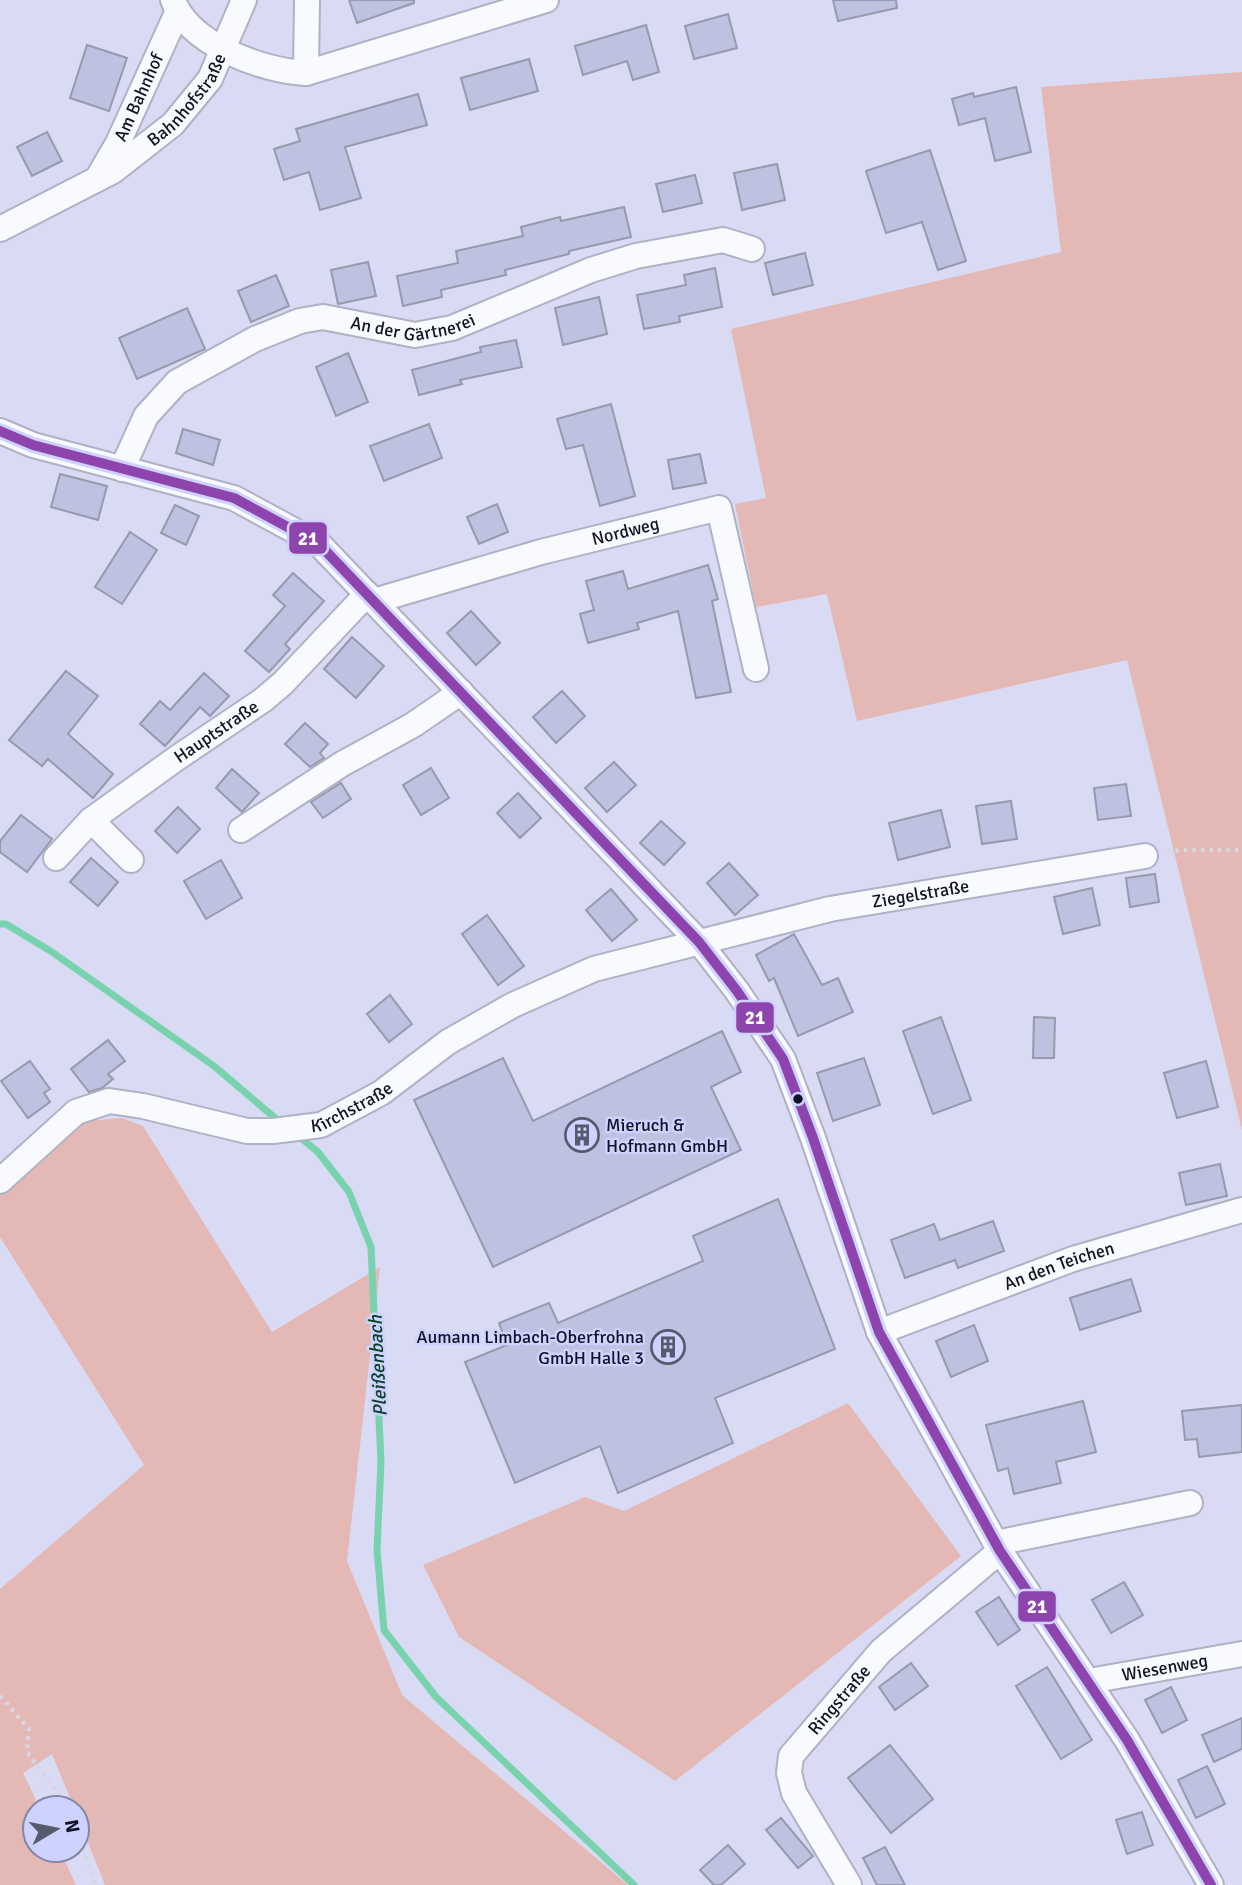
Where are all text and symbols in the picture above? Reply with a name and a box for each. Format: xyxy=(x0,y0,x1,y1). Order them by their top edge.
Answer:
street label: Am Bahnhof xyxy=(109,49,169,145)
street label: Bahnhofstraße xyxy=(143,50,231,151)
street label: An der Gärtnerei xyxy=(349,309,478,346)
street label: Nordweg xyxy=(589,512,662,550)
line badge: 21 xyxy=(288,521,328,555)
text: 21 xyxy=(298,527,318,551)
street label: Hauptstraße xyxy=(170,695,263,768)
street label: Ziegelstraße xyxy=(870,875,971,913)
line badge: 21 xyxy=(735,1001,775,1034)
text: 21 xyxy=(745,1006,765,1030)
street label: Kirchstraße xyxy=(309,1077,397,1137)
unlabelled marker xyxy=(791,1092,805,1106)
place label: Mieruch & Hofmann GmbH xyxy=(606,1114,728,1157)
building icon: Mieruch & Hofmann GmbH xyxy=(563,1116,601,1154)
street label: An den Teichen xyxy=(1001,1237,1117,1295)
water label: Pleißenbach xyxy=(363,1314,393,1417)
place label: Aumann Limbach-Oberfrohna GmbH Halle 3 xyxy=(417,1326,644,1369)
building icon: Aumann Limbach-Oberfrohna GmbH Halle 3 xyxy=(649,1328,687,1366)
line badge: 21 xyxy=(1017,1590,1057,1623)
text: 21 xyxy=(1027,1595,1047,1619)
street label: Wiesenweg xyxy=(1120,1649,1210,1686)
street label: Ringstraße xyxy=(803,1660,875,1739)
north arrow xyxy=(21,1794,91,1864)
text: N xyxy=(59,1818,85,1835)

